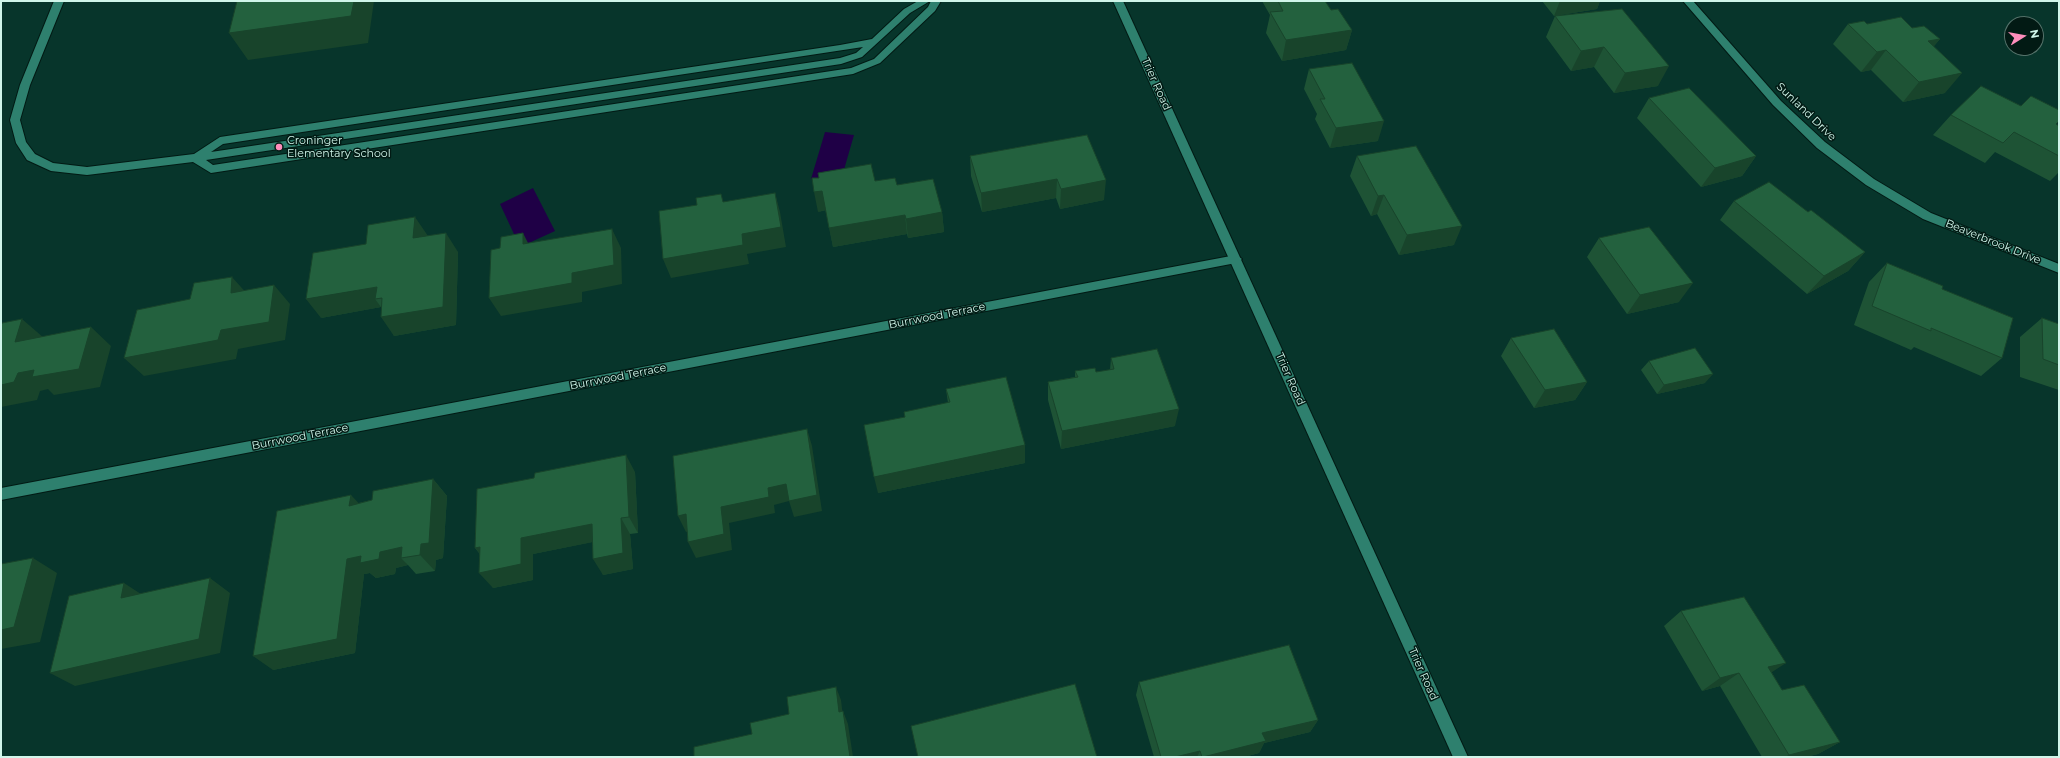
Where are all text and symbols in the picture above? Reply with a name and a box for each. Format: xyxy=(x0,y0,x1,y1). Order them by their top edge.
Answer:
north arrow xyxy=(2004,16,2044,56)
text: N xyxy=(2027,28,2043,40)
street label: Trier Road xyxy=(1139,56,1173,112)
street label: Sunland Drive xyxy=(1773,80,1839,144)
place label: Croninger Elementary School xyxy=(287,134,391,160)
marker: Croninger Elementary School xyxy=(274,142,284,152)
street label: Beaverbrook Drive xyxy=(1943,217,2043,267)
street label: Burrwood Terrace xyxy=(888,300,986,332)
street label: Trier Road xyxy=(1273,351,1307,407)
street label: Burrwood Terrace xyxy=(569,361,667,393)
street label: Burrwood Terrace xyxy=(251,421,349,453)
street label: Trier Road xyxy=(1406,646,1440,702)

